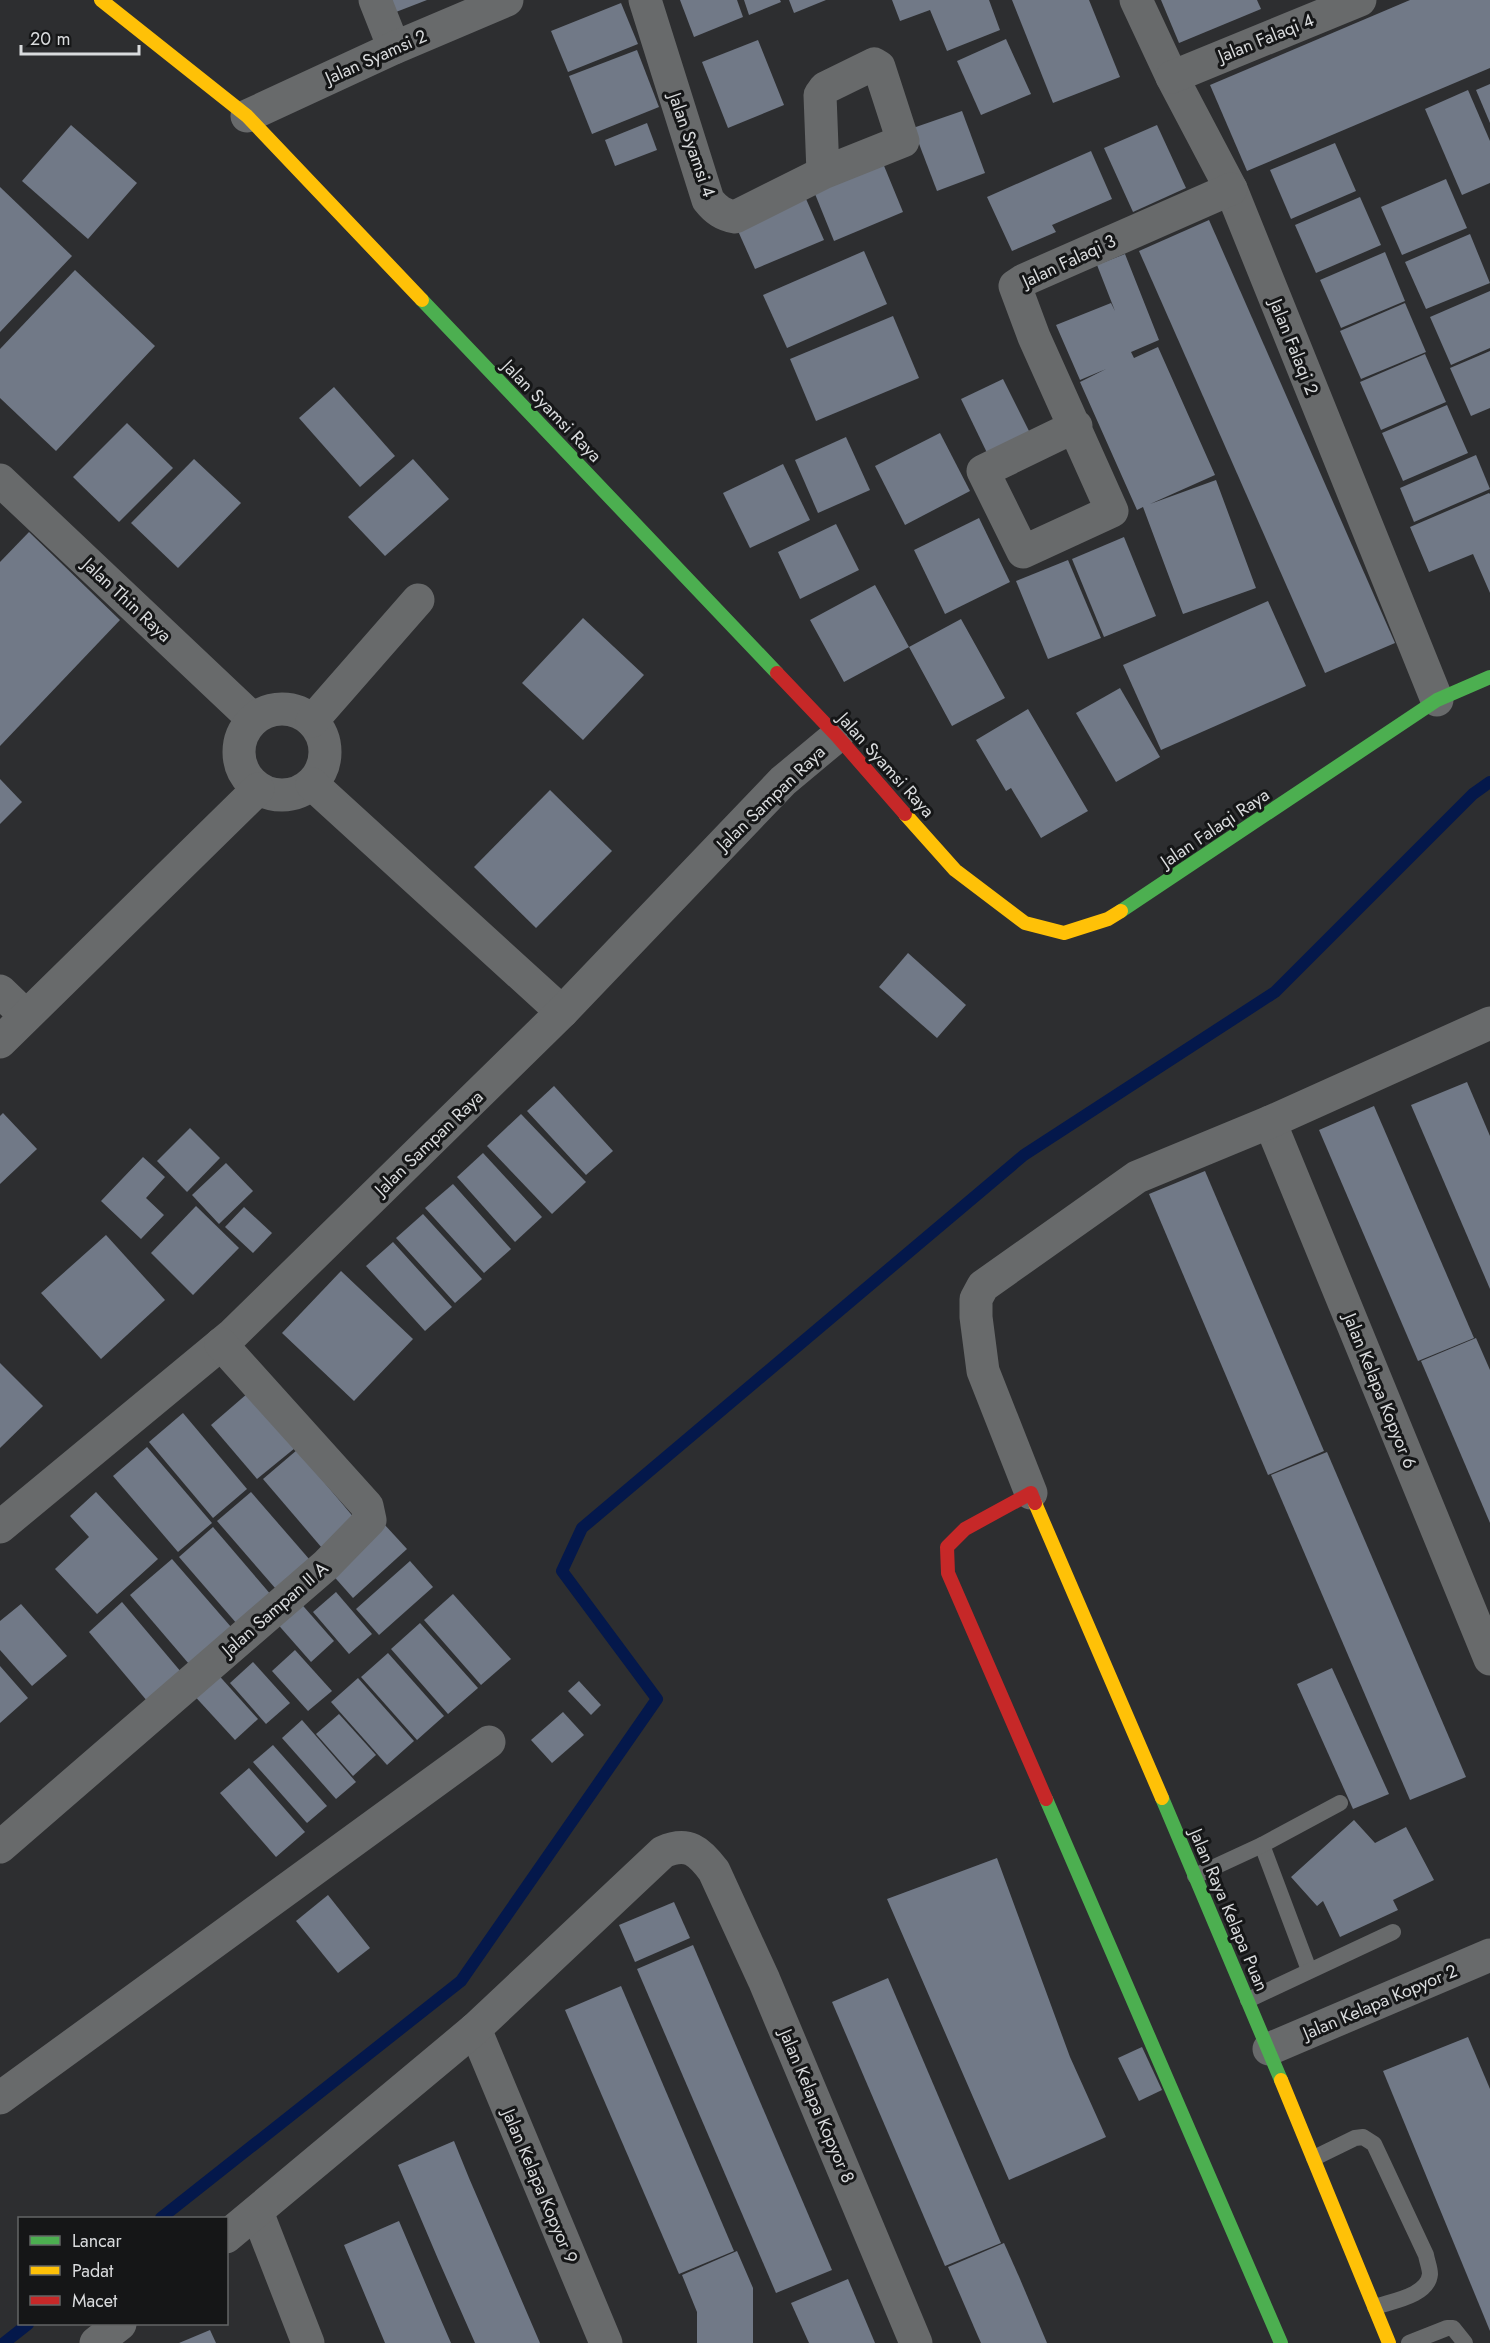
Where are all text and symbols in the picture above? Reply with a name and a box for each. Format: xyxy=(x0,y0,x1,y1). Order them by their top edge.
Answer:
street label: Jalan Falaqi 4 xyxy=(1212,7,1318,70)
scale bar xyxy=(21,18,140,56)
street label: Jalan Syamsi 2 xyxy=(319,23,431,92)
text: 20 m xyxy=(30,26,70,52)
street label: Jalan Syamsi 4 xyxy=(661,87,722,201)
street label: Jalan Falaqi 3 xyxy=(1016,228,1120,295)
street label: Jalan Falaqi 2 xyxy=(1262,293,1325,399)
street label: Jalan Syamsi Raya xyxy=(495,352,608,468)
street label: Jalan Thin Raya xyxy=(75,551,177,648)
street label: Jalan Syamsi Raya xyxy=(830,705,940,823)
street label: Jalan Sampan Raya xyxy=(709,739,831,858)
street label: Jalan Falaqi Raya xyxy=(1154,782,1275,875)
street label: Jalan Sampan Raya xyxy=(367,1084,489,1203)
street label: Jalan Kelapa Kopyor 6 xyxy=(1336,1308,1423,1473)
street label: Jalan Sampan II A xyxy=(215,1555,334,1664)
street label: Jalan Raya Kelapa Puan xyxy=(1182,1823,1275,1995)
street label: Jalan Kelapa Kopyor 2 xyxy=(1297,1958,1461,2047)
street label: Jalan Kelapa Kopyor 8 xyxy=(772,2023,861,2187)
street label: Jalan Kelapa Kopyor 9 xyxy=(495,2103,584,2267)
legend xyxy=(18,2217,228,2325)
text: Lancar xyxy=(72,2228,122,2254)
text: Padat xyxy=(72,2258,114,2284)
text: Macet xyxy=(72,2288,118,2314)

